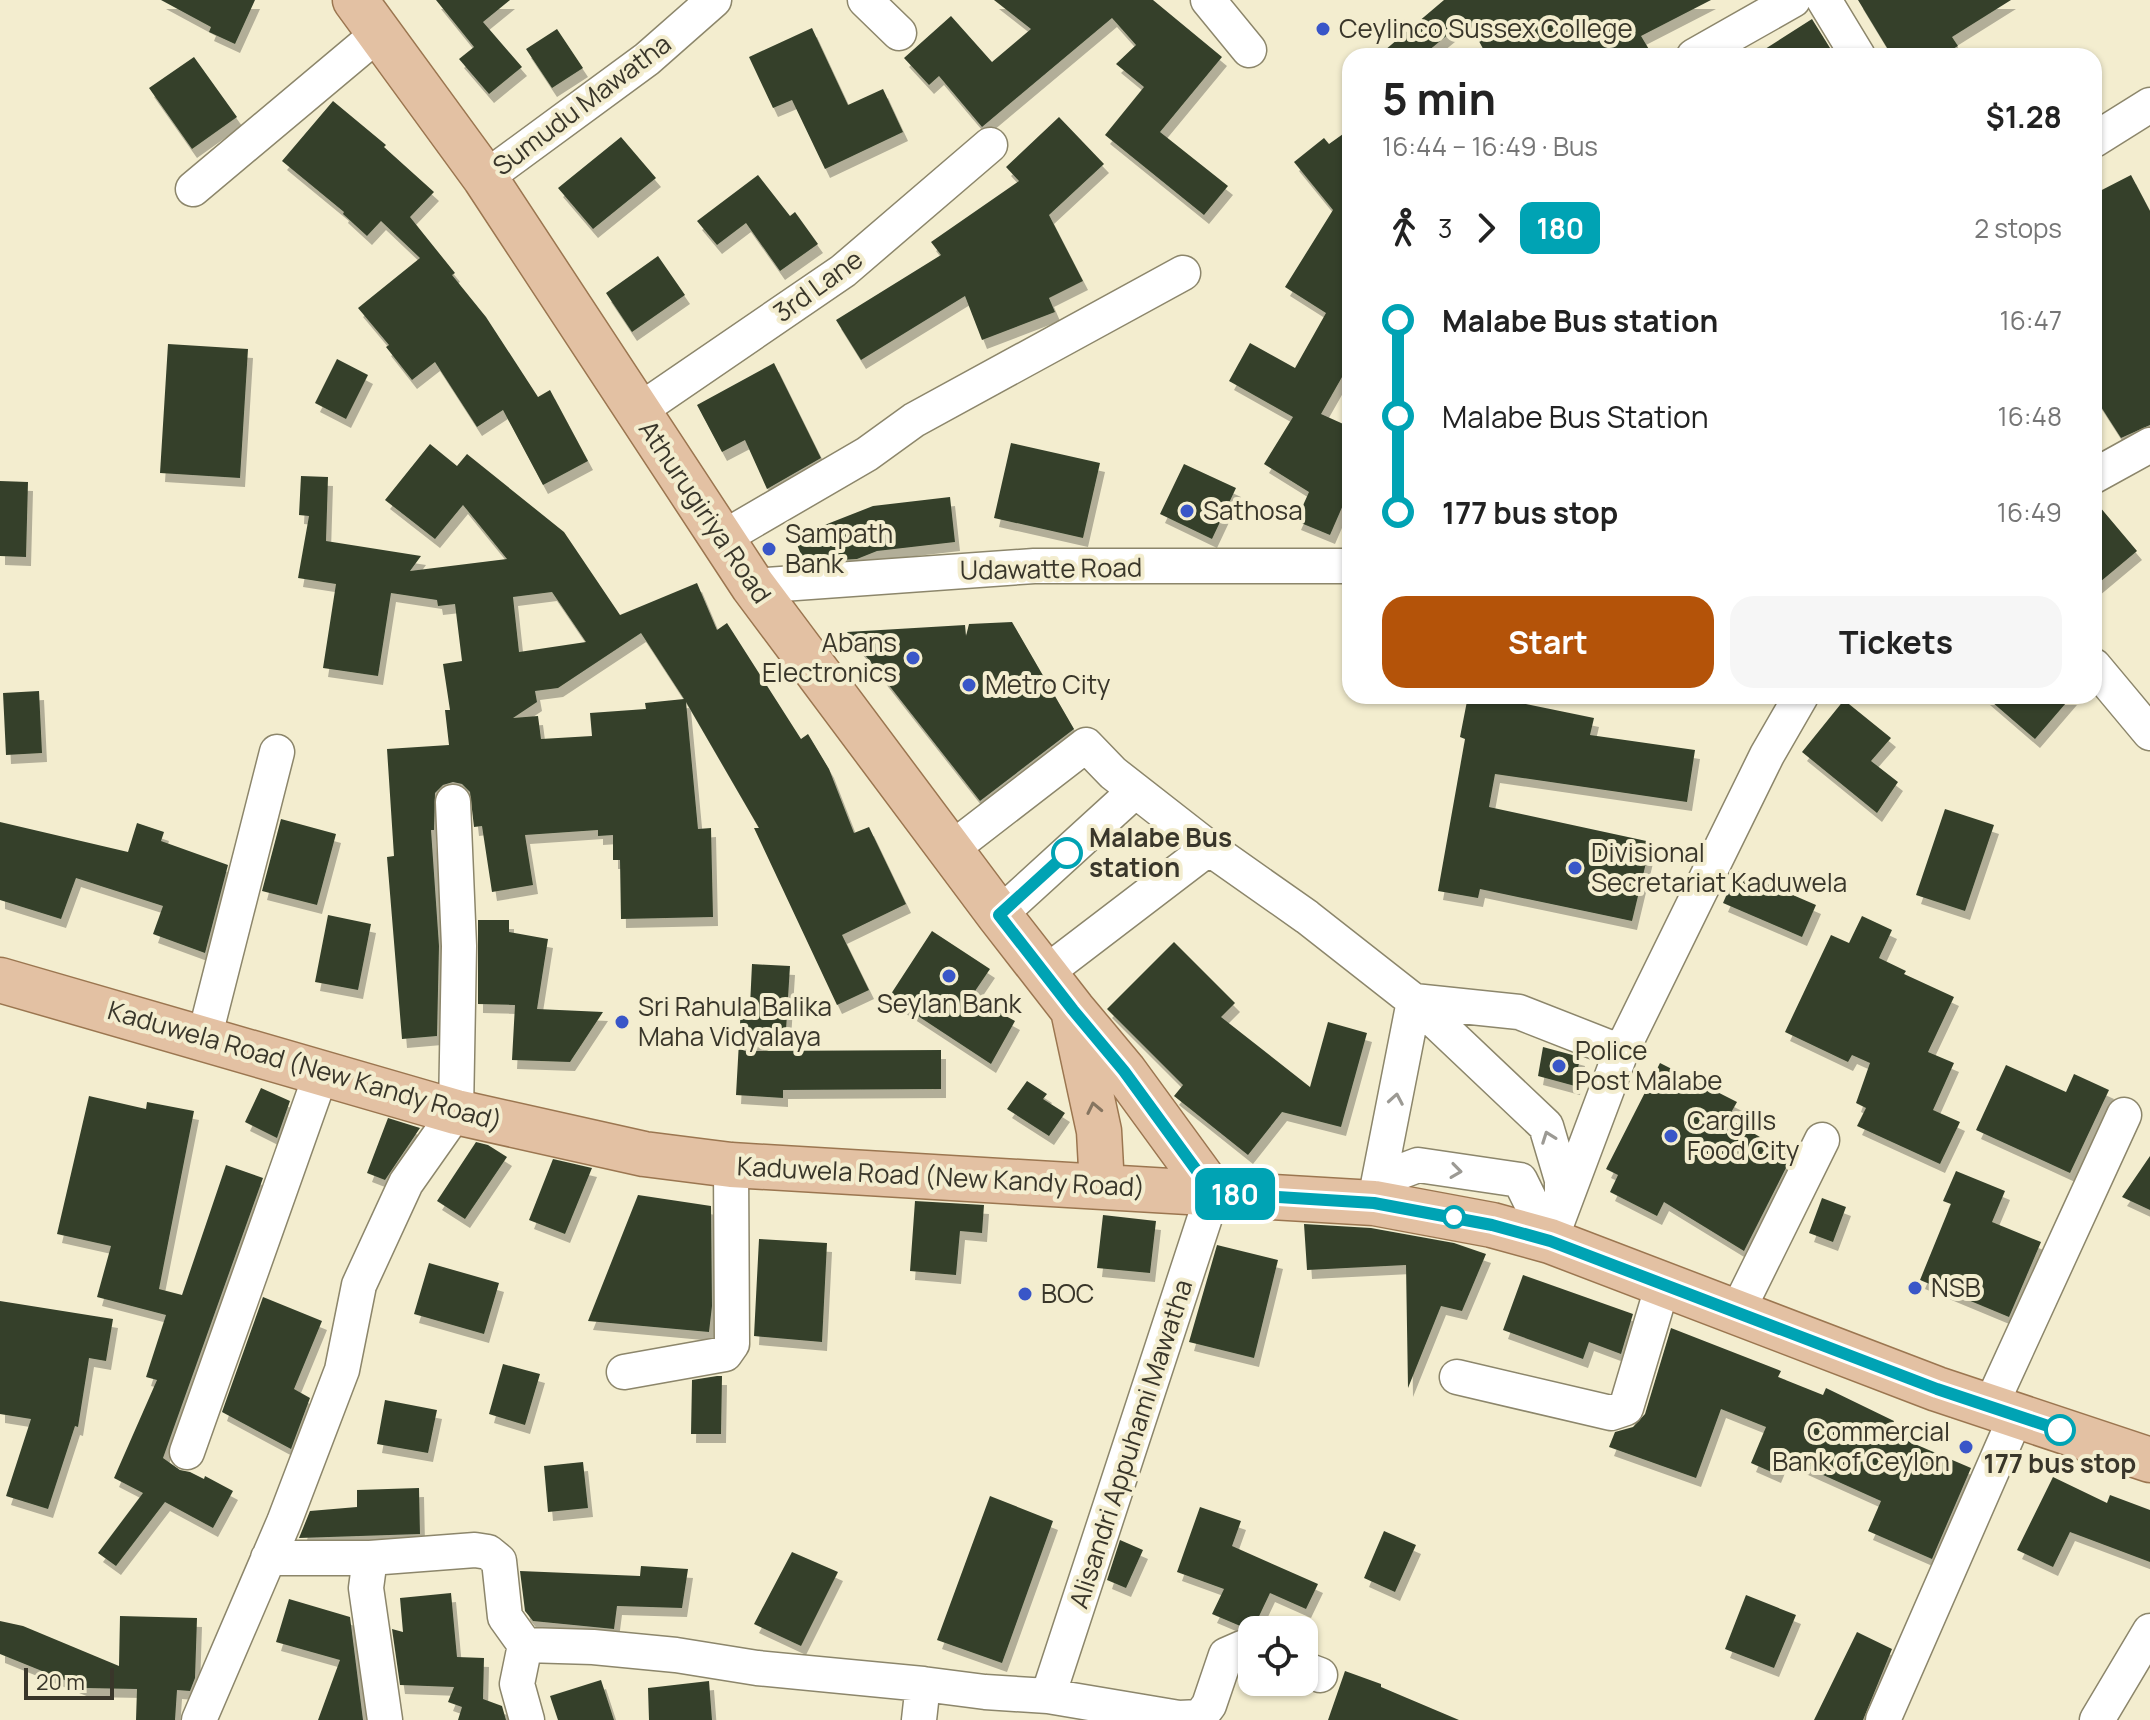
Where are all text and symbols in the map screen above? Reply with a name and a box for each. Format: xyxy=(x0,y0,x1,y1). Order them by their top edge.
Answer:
place label: Ceylinco Sussex College xyxy=(1339,10,1633,46)
marker: Ceylinco Sussex College xyxy=(1314,20,1332,38)
street label: Sumudu Mawatha xyxy=(485,25,678,183)
text: 5 min xyxy=(1382,68,1496,128)
text: $1.28 xyxy=(1986,96,2062,137)
text: 16:44 – 16:49 · Bus xyxy=(1382,128,1598,164)
icon: walk xyxy=(1382,206,1426,250)
icon: forward xyxy=(1464,206,1508,250)
text: 180 xyxy=(1536,209,1584,247)
text: 3 xyxy=(1438,210,1452,246)
text: 2 stops xyxy=(1974,210,2062,246)
street label: 3rd Lane xyxy=(765,241,869,330)
text: Malabe Bus station xyxy=(1442,300,1718,341)
text: 16:47 xyxy=(2000,302,2062,338)
text: Malabe Bus Station xyxy=(1442,396,1709,437)
text: 16:48 xyxy=(1998,398,2062,434)
street label: Athurugiriya Road xyxy=(631,413,780,610)
place label: Sathosa xyxy=(1203,492,1303,528)
text: 177 bus stop xyxy=(1442,492,1618,533)
text: 16:49 xyxy=(1997,494,2062,530)
marker: Sathosa xyxy=(1178,502,1196,520)
place label: Sampath Bank xyxy=(785,515,893,581)
marker: Sampath Bank xyxy=(760,540,778,558)
street label: Udawatte Road xyxy=(959,548,1143,588)
button: Start xyxy=(1382,596,1714,688)
button: Tickets xyxy=(1730,596,2062,688)
place label: Abans Electronics xyxy=(762,624,897,690)
marker: Abans Electronics xyxy=(904,649,922,667)
place label: Metro City xyxy=(985,666,1111,702)
marker: Metro City xyxy=(960,676,978,694)
place label: Malabe Bus station xyxy=(1089,819,1232,885)
place label: Divisional Secretariat Kaduwela xyxy=(1591,834,1847,900)
marker: Malabe Bus station xyxy=(1052,838,1082,868)
marker: Divisional Secretariat Kaduwela xyxy=(1566,859,1584,877)
marker: Seylan Bank xyxy=(940,967,958,985)
place label: Seylan Bank xyxy=(877,985,1022,1021)
place label: Sri Rahula Balika Maha Vidyalaya xyxy=(638,988,832,1054)
street label: Kaduwela Road (New Kandy Road) xyxy=(104,991,507,1139)
marker: Sri Rahula Balika Maha Vidyalaya xyxy=(613,1013,631,1031)
place label: Police Post Malabe xyxy=(1575,1032,1723,1098)
marker: Police Post Malabe xyxy=(1550,1057,1568,1075)
one-way arrow xyxy=(1386,1092,1403,1106)
one-way arrow xyxy=(1086,1102,1103,1115)
place label: Cargills Food City xyxy=(1687,1102,1800,1168)
marker: Cargills Food City xyxy=(1662,1127,1680,1145)
one-way arrow xyxy=(1541,1131,1558,1145)
street label: Kaduwela Road (New Kandy Road) xyxy=(736,1147,1146,1205)
one-way arrow xyxy=(1449,1162,1463,1179)
line badge: 180 xyxy=(1189,1168,1281,1220)
text: 180 xyxy=(1211,1175,1259,1213)
unlabelled marker xyxy=(1443,1206,1465,1228)
place label: NSB xyxy=(1931,1269,1981,1305)
place label: BOC xyxy=(1041,1275,1094,1311)
street label: Alisandri Appuhami Mawatha xyxy=(1060,1275,1200,1613)
marker: NSB xyxy=(1906,1279,1924,1297)
marker: BOC xyxy=(1016,1285,1034,1303)
place label: Commercial Bank of Ceylon xyxy=(1772,1413,1950,1479)
marker: 177 bus stop xyxy=(2045,1415,2075,1445)
marker: Commercial Bank of Ceylon xyxy=(1957,1438,1975,1456)
place label: 177 bus stop xyxy=(1984,1445,2136,1481)
map controls xyxy=(1238,1616,1318,1696)
button: locate xyxy=(1238,1616,1318,1696)
scale bar xyxy=(24,1664,114,1700)
text: 20 m xyxy=(36,1667,85,1697)

